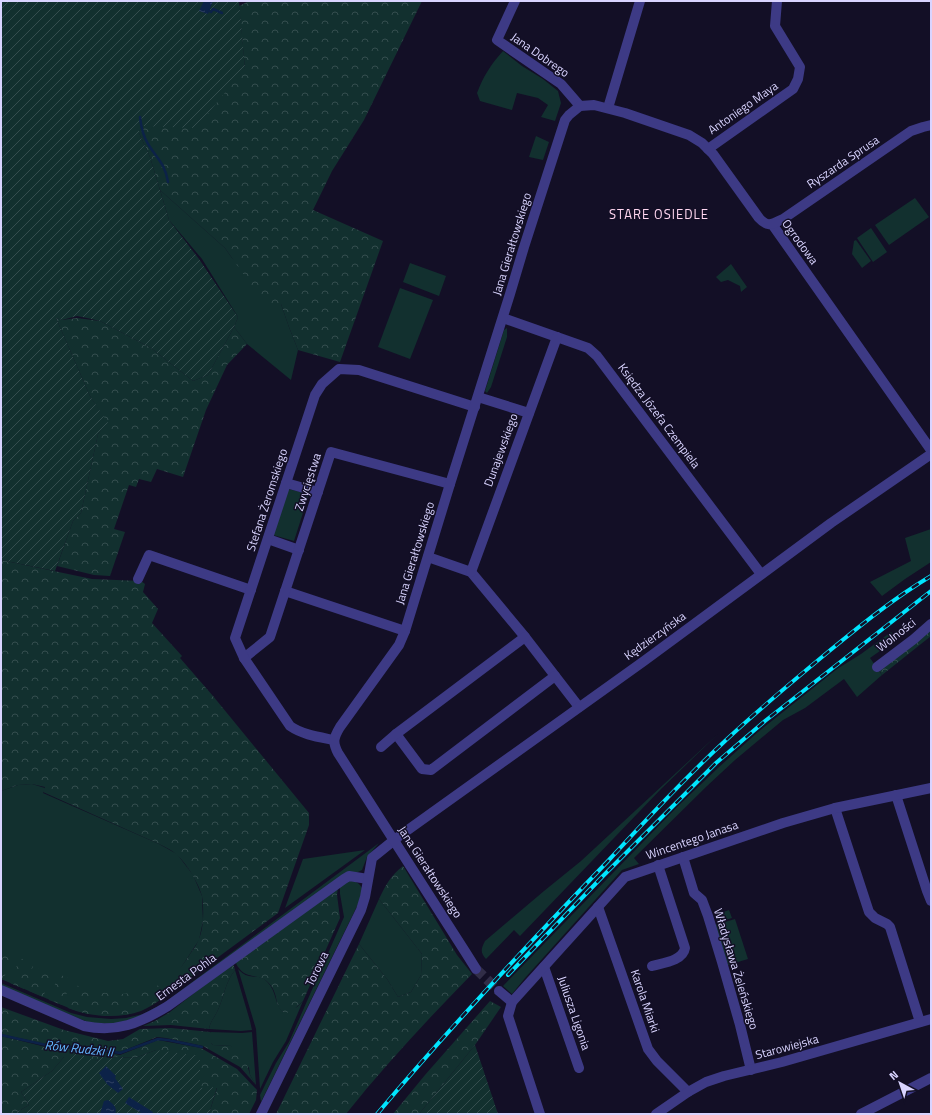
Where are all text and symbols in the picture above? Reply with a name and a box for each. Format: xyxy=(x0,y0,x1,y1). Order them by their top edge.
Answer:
street label: Jana Dobrego xyxy=(507,27,573,82)
street label: Antoniego Maya xyxy=(704,76,782,139)
street label: Ryszarda Sprusa xyxy=(803,130,883,193)
street label: Jana Gierałtowskiego xyxy=(487,190,536,298)
district label: STARE OSIEDLE xyxy=(609,204,709,224)
street label: Ogrodowa xyxy=(777,215,823,268)
street label: Księdza Józefa Czempiela xyxy=(614,359,705,472)
street label: Dunajewskiego xyxy=(478,410,523,489)
street label: Stefana Żeromskiego xyxy=(241,446,292,554)
street label: Zwycięstwa xyxy=(289,450,326,513)
street label: Jana Gierałtowskiego xyxy=(390,499,439,607)
street label: Kędzierzyńska xyxy=(620,607,690,665)
street label: Wolności xyxy=(872,613,920,656)
street label: Wincentego Janasa xyxy=(643,815,740,864)
street label: Jana Gierałtowskiego xyxy=(393,822,467,922)
street label: Władysława Żeleńskiego xyxy=(709,906,764,1032)
street label: Ernesta Pohla xyxy=(152,948,220,1005)
street label: Torowa xyxy=(300,948,333,990)
street label: Karola Miarki xyxy=(626,967,665,1035)
street label: Juliusza Ligonia xyxy=(553,973,596,1052)
street label: Starowiejska xyxy=(753,1029,821,1064)
water label: Rów Rudzki II xyxy=(44,1034,116,1062)
north arrow xyxy=(880,1063,920,1103)
text: N xyxy=(886,1067,902,1084)

